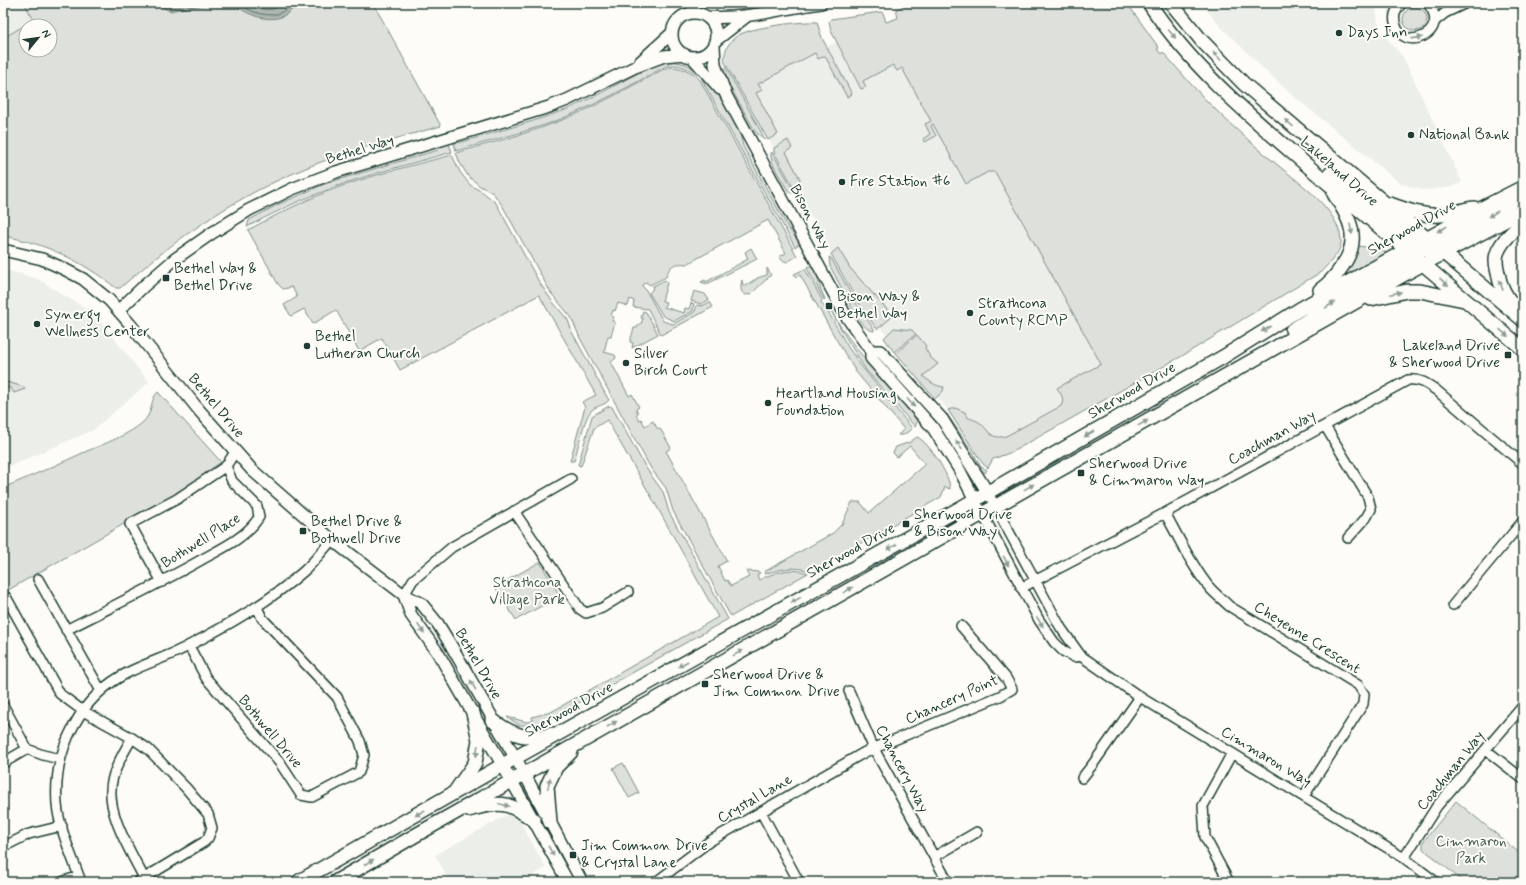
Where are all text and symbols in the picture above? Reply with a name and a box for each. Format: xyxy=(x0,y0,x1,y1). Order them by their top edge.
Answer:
north arrow xyxy=(18,18,58,58)
place label: Days Inn xyxy=(1347,23,1407,43)
text: N xyxy=(38,27,54,40)
marker: Days Inn xyxy=(1334,28,1344,38)
one-way arrow xyxy=(1168,29,1177,40)
one-way arrow xyxy=(1411,35,1424,41)
one-way arrow xyxy=(1212,51,1222,61)
one-way arrow xyxy=(1284,118,1294,127)
place label: National Bank xyxy=(1419,125,1510,145)
street label: Bethel Way xyxy=(324,130,397,170)
marker: National Bank xyxy=(1406,130,1416,140)
street label: Lakeland Drive xyxy=(1296,132,1383,212)
place label: Fire Station #6 xyxy=(850,172,951,192)
marker: Fire Station #6 xyxy=(837,177,847,187)
street label: Bison Way xyxy=(785,181,836,253)
street label: Sherwood Drive xyxy=(1364,195,1460,261)
one-way arrow xyxy=(1487,210,1499,217)
one-way arrow xyxy=(1348,222,1354,235)
one-way arrow xyxy=(1437,226,1448,233)
place label: Bethel Way & Bethel Drive xyxy=(174,259,257,296)
marker: Bethel Way & Bethel Drive xyxy=(161,273,171,283)
one-way arrow xyxy=(1438,278,1449,287)
one-way arrow xyxy=(1498,278,1504,290)
place label: Bison Way & Bethel Way xyxy=(837,287,920,324)
one-way arrow xyxy=(1390,290,1402,296)
place label: Strathcona County RCMP xyxy=(978,294,1068,331)
marker: Bison Way & Bethel Way xyxy=(824,301,834,311)
one-way arrow xyxy=(1325,301,1335,309)
place label: Synergy Wellness Center xyxy=(45,305,150,342)
marker: Strathcona County RCMP xyxy=(965,308,975,318)
marker: Synergy Wellness Center xyxy=(32,319,42,329)
one-way arrow xyxy=(1260,325,1272,332)
place label: Bethel Lutheran Church xyxy=(315,327,420,364)
one-way arrow xyxy=(1499,329,1510,338)
place label: Lakeland Drive & Sherwood Drive xyxy=(1389,336,1500,373)
marker: Bethel Lutheran Church xyxy=(302,341,312,351)
place label: Silver Birch Court xyxy=(634,344,708,381)
marker: Lakeland Drive & Sherwood Drive xyxy=(1503,350,1513,360)
marker: Silver Birch Court xyxy=(621,358,631,368)
street label: Sherwood Drive xyxy=(1084,358,1180,424)
street label: Bethel Drive xyxy=(183,369,249,443)
place label: Heartland Housing Foundation xyxy=(776,384,897,421)
marker: Heartland Housing Foundation xyxy=(763,398,773,408)
one-way arrow xyxy=(906,398,915,408)
street label: Coachman Way xyxy=(1225,406,1319,470)
one-way arrow xyxy=(1137,420,1148,427)
one-way arrow xyxy=(1083,430,1095,437)
one-way arrow xyxy=(955,440,963,450)
place label: Sherwood Drive & Cimmaron Way xyxy=(1089,454,1204,491)
marker: Sherwood Drive & Cimmaron Way xyxy=(1076,468,1086,478)
one-way arrow xyxy=(1023,483,1035,490)
place label: Sherwood Drive & Bison Way xyxy=(914,505,1012,542)
street label: Bothwell Place xyxy=(158,509,245,573)
place label: Bethel Drive & Bothwell Drive xyxy=(311,512,402,549)
street label: Sherwood Drive xyxy=(803,518,899,584)
marker: Sherwood Drive & Bison Way xyxy=(901,519,911,529)
marker: Bethel Drive & Bothwell Drive xyxy=(298,526,308,536)
one-way arrow xyxy=(886,544,898,550)
one-way arrow xyxy=(1003,555,1010,566)
park label: Strathcona Village Park xyxy=(489,573,565,610)
one-way arrow xyxy=(842,587,854,594)
one-way arrow xyxy=(790,597,802,603)
street label: Cheyenne Crescent xyxy=(1250,597,1364,679)
one-way arrow xyxy=(1037,616,1044,628)
one-way arrow xyxy=(417,624,425,635)
street label: Bethel Drive xyxy=(450,625,506,703)
one-way arrow xyxy=(732,650,744,656)
one-way arrow xyxy=(677,661,689,668)
place label: Sherwood Drive & Jim Common Drive xyxy=(713,665,840,702)
street label: Chancery Point xyxy=(902,671,1002,729)
street label: Sherwood Drive xyxy=(521,677,617,743)
marker: Sherwood Drive & Jim Common Drive xyxy=(700,679,710,689)
one-way arrow xyxy=(470,680,477,691)
street label: Bothwell Drive xyxy=(233,691,307,773)
one-way arrow xyxy=(606,720,618,727)
street label: Chancery Way xyxy=(871,722,934,817)
street label: Cimmaron Way xyxy=(1217,722,1315,792)
street label: Coachman Way xyxy=(1413,727,1489,815)
one-way arrow xyxy=(474,745,480,757)
street label: Crystal Lane xyxy=(714,770,796,828)
one-way arrow xyxy=(546,777,552,790)
one-way arrow xyxy=(498,802,510,808)
one-way arrow xyxy=(414,809,426,816)
park label: Cimmaron Park xyxy=(1435,832,1507,869)
place label: Jim Common Drive & Crystal Lane xyxy=(581,836,708,873)
one-way arrow xyxy=(548,845,555,857)
marker: Jim Common Drive & Crystal Lane xyxy=(568,850,578,860)
one-way arrow xyxy=(363,859,375,866)

